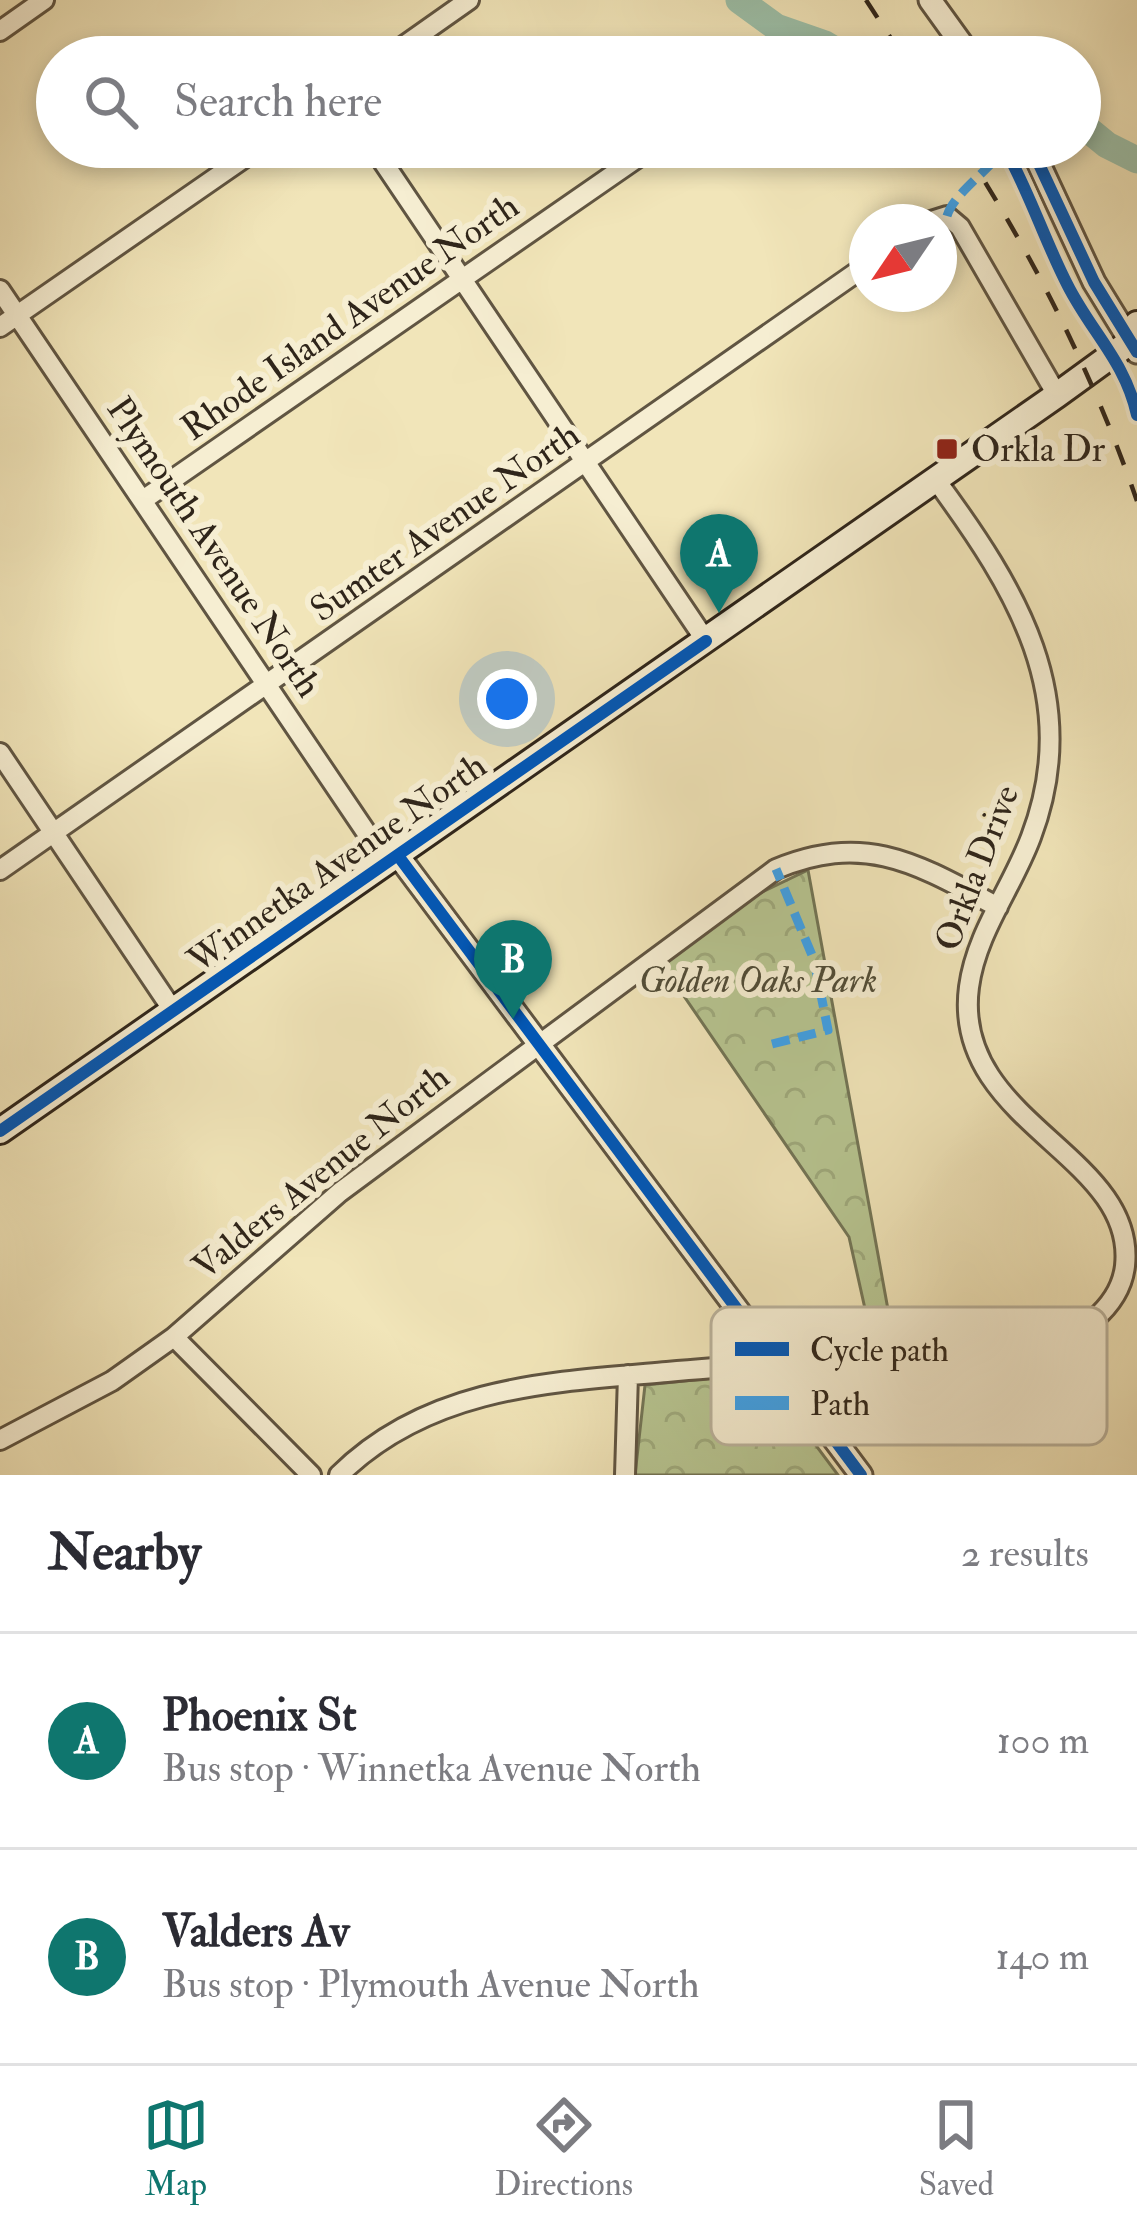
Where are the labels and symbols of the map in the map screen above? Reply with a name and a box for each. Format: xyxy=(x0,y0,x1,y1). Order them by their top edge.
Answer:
street label: Rhode Island Avenue North xyxy=(173,183,527,451)
north arrow xyxy=(849,204,957,312)
street label: Plymouth Avenue North xyxy=(97,388,331,706)
street label: Sumter Avenue North xyxy=(302,412,588,632)
place label: Orkla Dr xyxy=(971,427,1106,472)
marker: Orkla Dr xyxy=(934,436,960,462)
pin: A xyxy=(680,514,758,613)
your location xyxy=(477,669,537,729)
street label: Winnetka Avenue North xyxy=(178,743,495,983)
street label: Orkla Drive xyxy=(925,779,1029,957)
pin: B xyxy=(474,920,552,1019)
park label: Golden Oaks Park xyxy=(639,958,877,1003)
street label: Valders Avenue North xyxy=(184,1055,458,1289)
legend xyxy=(711,1307,1107,1445)
text: Cycle path xyxy=(810,1330,949,1372)
text: Path xyxy=(810,1384,870,1425)

